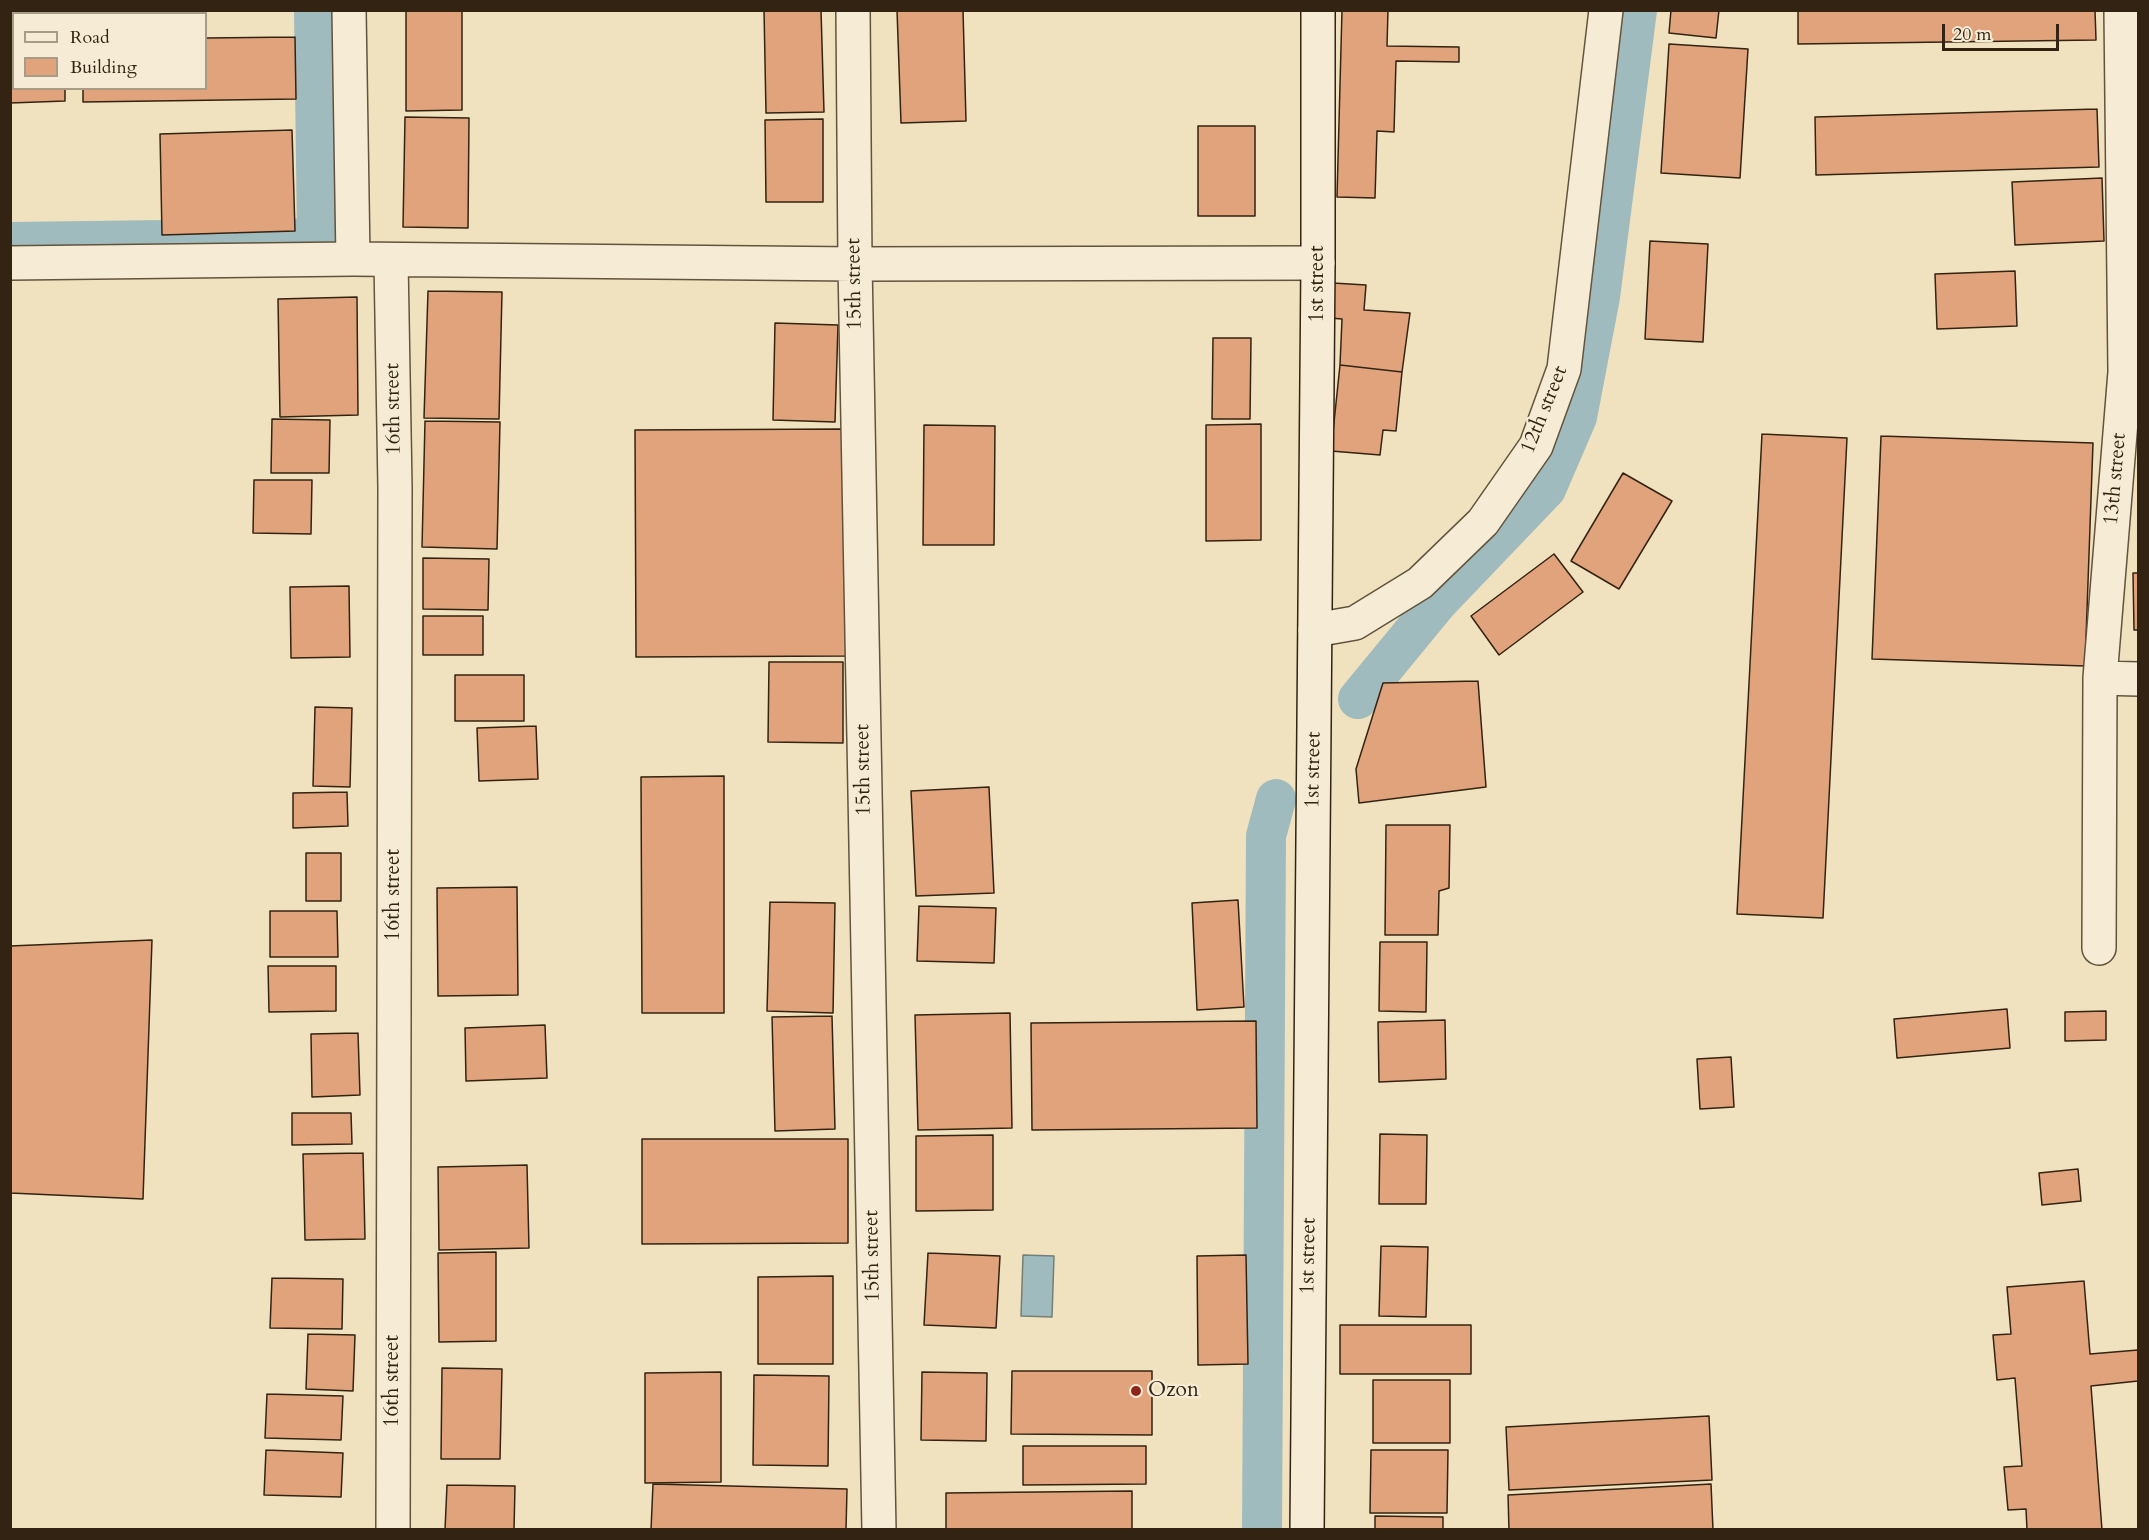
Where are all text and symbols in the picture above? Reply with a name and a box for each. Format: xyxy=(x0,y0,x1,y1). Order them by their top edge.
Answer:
legend xyxy=(12,12,207,90)
scale bar xyxy=(1945,12,2062,50)
text: 20 m xyxy=(1953,22,1992,47)
text: Road xyxy=(70,25,110,50)
text: Building xyxy=(70,55,137,80)
street label: 15th street xyxy=(842,238,868,330)
street label: 1st street xyxy=(1305,245,1331,323)
street label: 12th street xyxy=(1516,362,1574,458)
street label: 16th street xyxy=(381,363,407,455)
street label: 13th street xyxy=(2099,432,2133,526)
street label: 15th street xyxy=(851,724,877,816)
street label: 1st street xyxy=(1301,731,1327,809)
street label: 16th street xyxy=(381,849,407,941)
street label: 15th street xyxy=(860,1210,886,1302)
street label: 1st street xyxy=(1296,1217,1322,1295)
street label: 16th street xyxy=(380,1335,406,1427)
place label: Ozon xyxy=(1148,1378,1199,1404)
marker: Ozon xyxy=(1129,1384,1143,1398)

